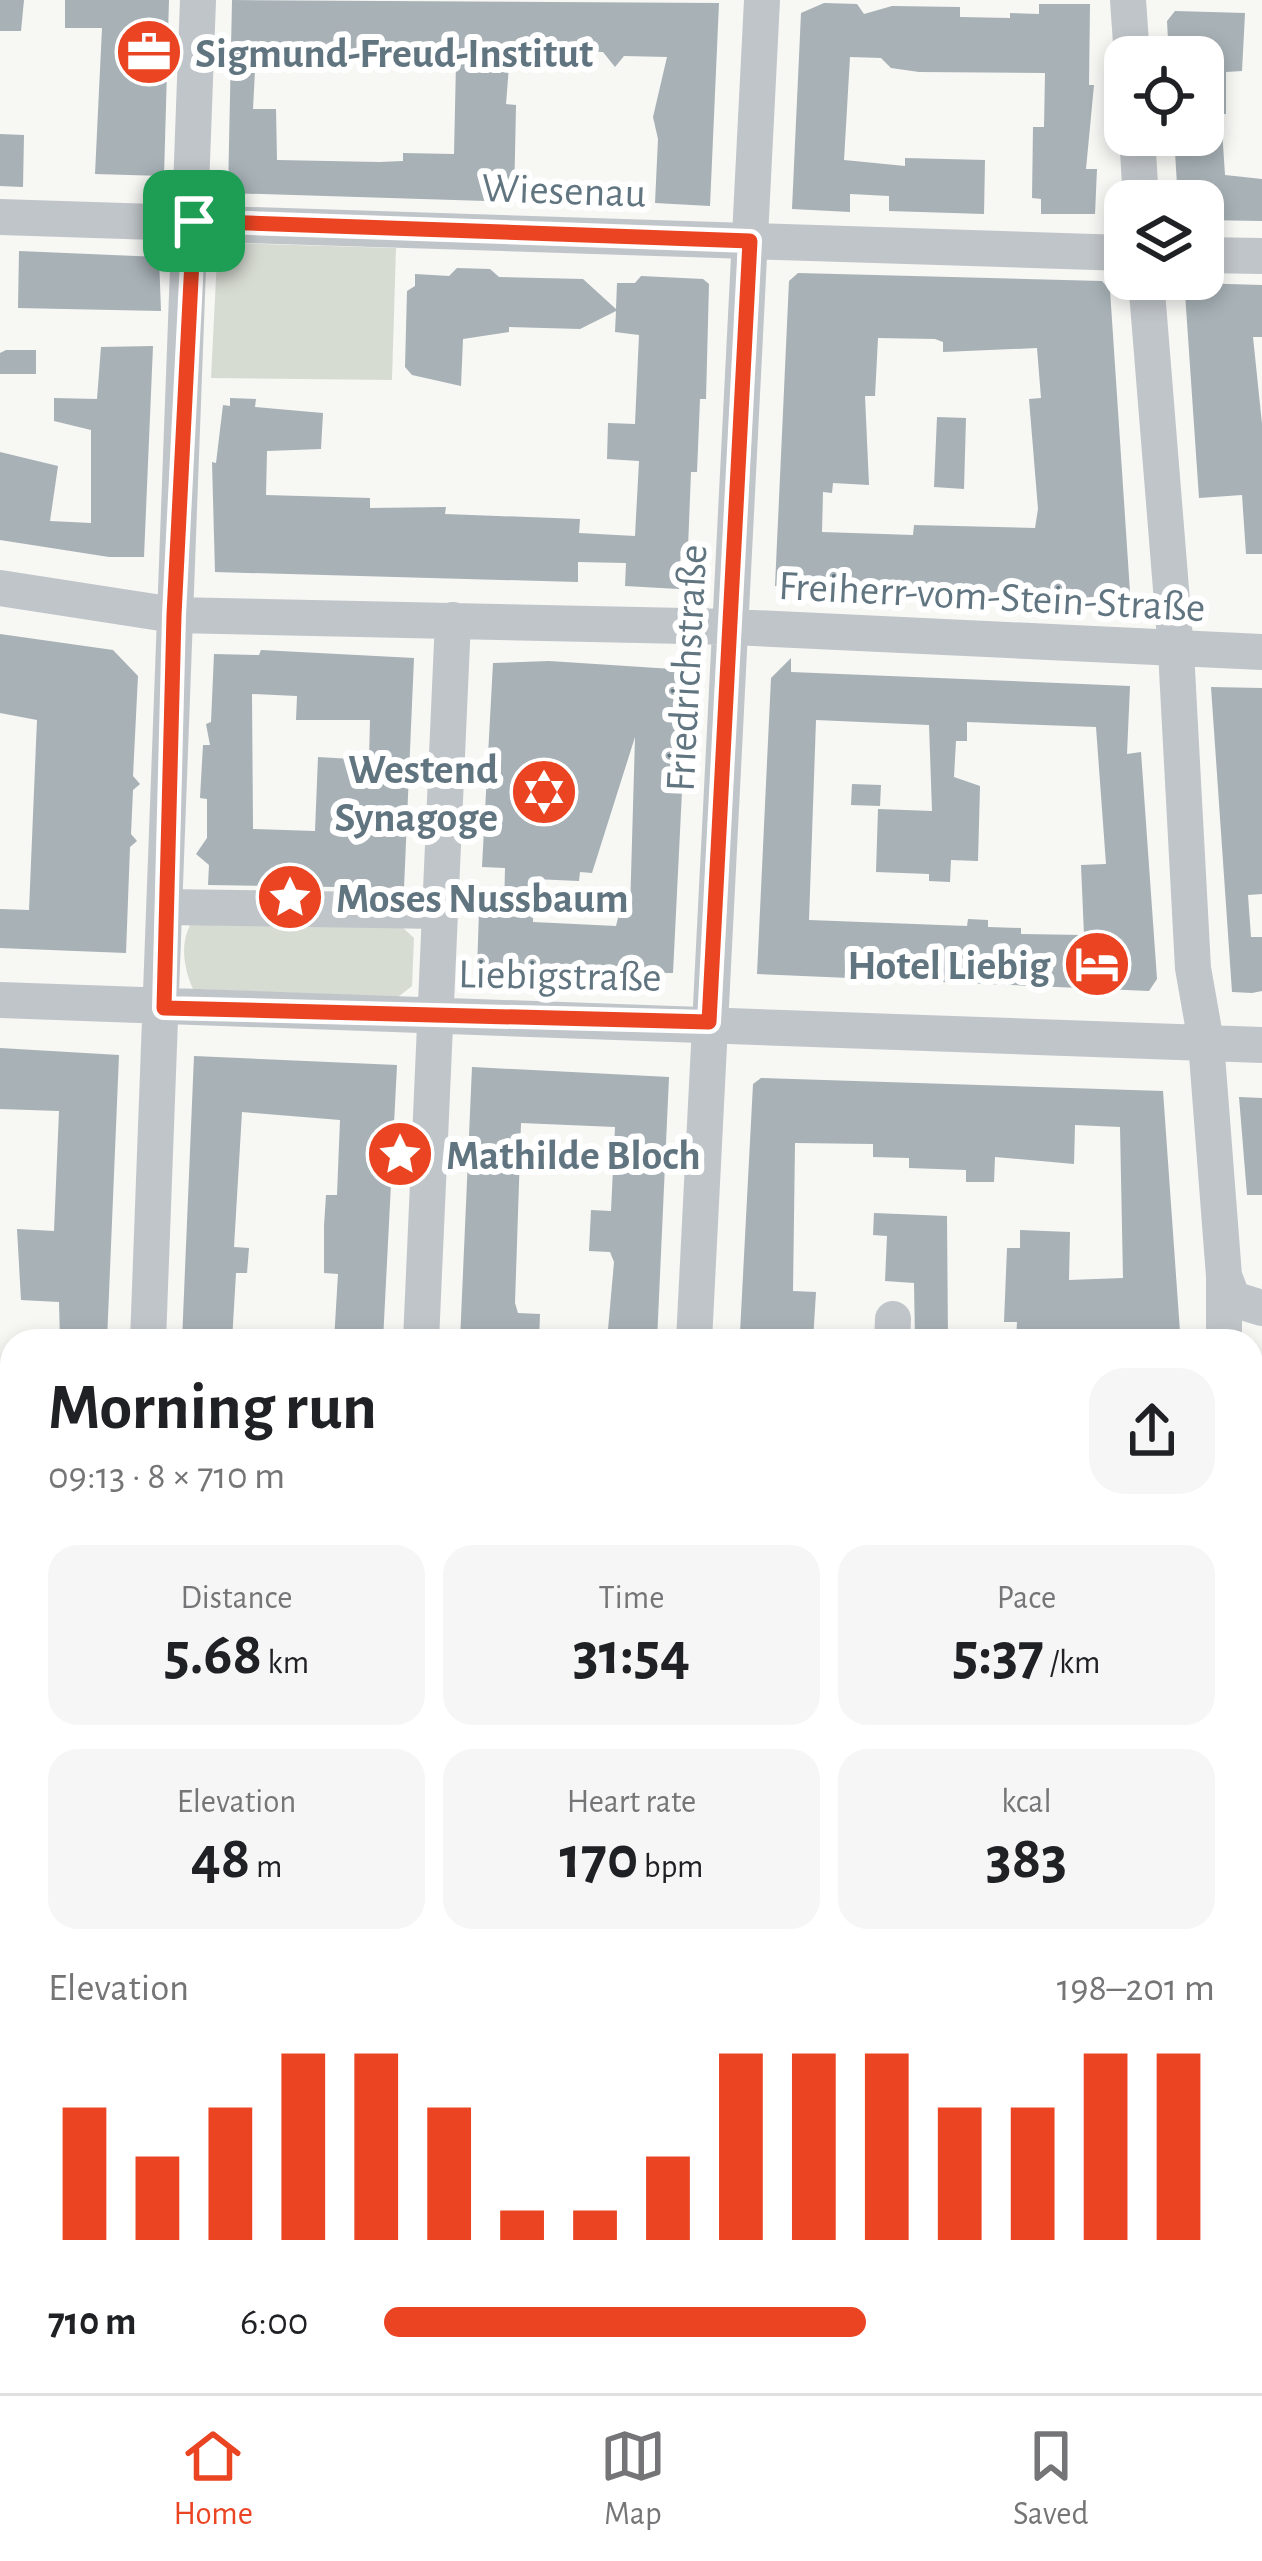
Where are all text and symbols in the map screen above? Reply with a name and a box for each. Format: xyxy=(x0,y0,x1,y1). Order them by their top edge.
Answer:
office icon: Sigmund-Freud-Institut xyxy=(114,17,184,87)
place label: Sigmund-Freud-Institut xyxy=(195,33,593,75)
map controls xyxy=(1104,36,1224,300)
button: locate xyxy=(1104,36,1224,156)
street label: Wiesenau xyxy=(481,167,647,215)
pin xyxy=(143,170,245,272)
button: layers xyxy=(1104,180,1224,300)
icon: arrive xyxy=(161,188,227,254)
street label: Friedrichstraße xyxy=(660,543,714,793)
street label: Freiherr-vom-Stein-Straße xyxy=(777,565,1206,629)
place label: Westend Synagoge xyxy=(334,749,498,839)
synagogue icon: Westend Synagoge xyxy=(509,757,579,827)
place icon: Moses Nussbaum xyxy=(255,862,325,932)
place label: Moses Nussbaum xyxy=(336,878,629,920)
hotel icon: Hotel Liebig xyxy=(1062,929,1132,999)
place label: Hotel Liebig xyxy=(847,945,1051,987)
street label: Liebigstraße xyxy=(458,953,662,999)
place icon: Mathilde Bloch xyxy=(365,1119,435,1189)
place label: Mathilde Bloch xyxy=(446,1135,701,1177)
button: share xyxy=(1089,1368,1215,1494)
text: Morning run xyxy=(48,1375,377,1441)
text: 09:13 · 8 × 710 m xyxy=(48,1457,285,1496)
text: Distance xyxy=(181,1582,292,1615)
text: Time xyxy=(599,1582,664,1615)
text: Pace xyxy=(997,1582,1056,1615)
text: 5.68 xyxy=(164,1625,262,1685)
text: 31:54 xyxy=(573,1625,690,1685)
text: 5:37 xyxy=(953,1625,1044,1685)
text: km xyxy=(262,1647,309,1680)
text: /km xyxy=(1044,1647,1100,1680)
text: Elevation xyxy=(177,1786,296,1819)
text: Heart rate xyxy=(567,1786,696,1819)
text: kcal xyxy=(1001,1786,1052,1819)
text: 48 xyxy=(191,1829,250,1889)
text: 170 xyxy=(559,1829,638,1889)
text: 383 xyxy=(986,1829,1067,1889)
text: m xyxy=(250,1851,282,1884)
text: bpm xyxy=(638,1851,704,1884)
text: Elevation xyxy=(48,1969,189,2008)
text: 198–201 m xyxy=(1057,1969,1215,2008)
text: 710 m xyxy=(48,2303,137,2342)
text: 6:00 xyxy=(240,2303,308,2342)
tab: Home xyxy=(174,2423,253,2535)
tab: Map xyxy=(600,2423,666,2535)
tab: Saved xyxy=(1013,2423,1088,2535)

